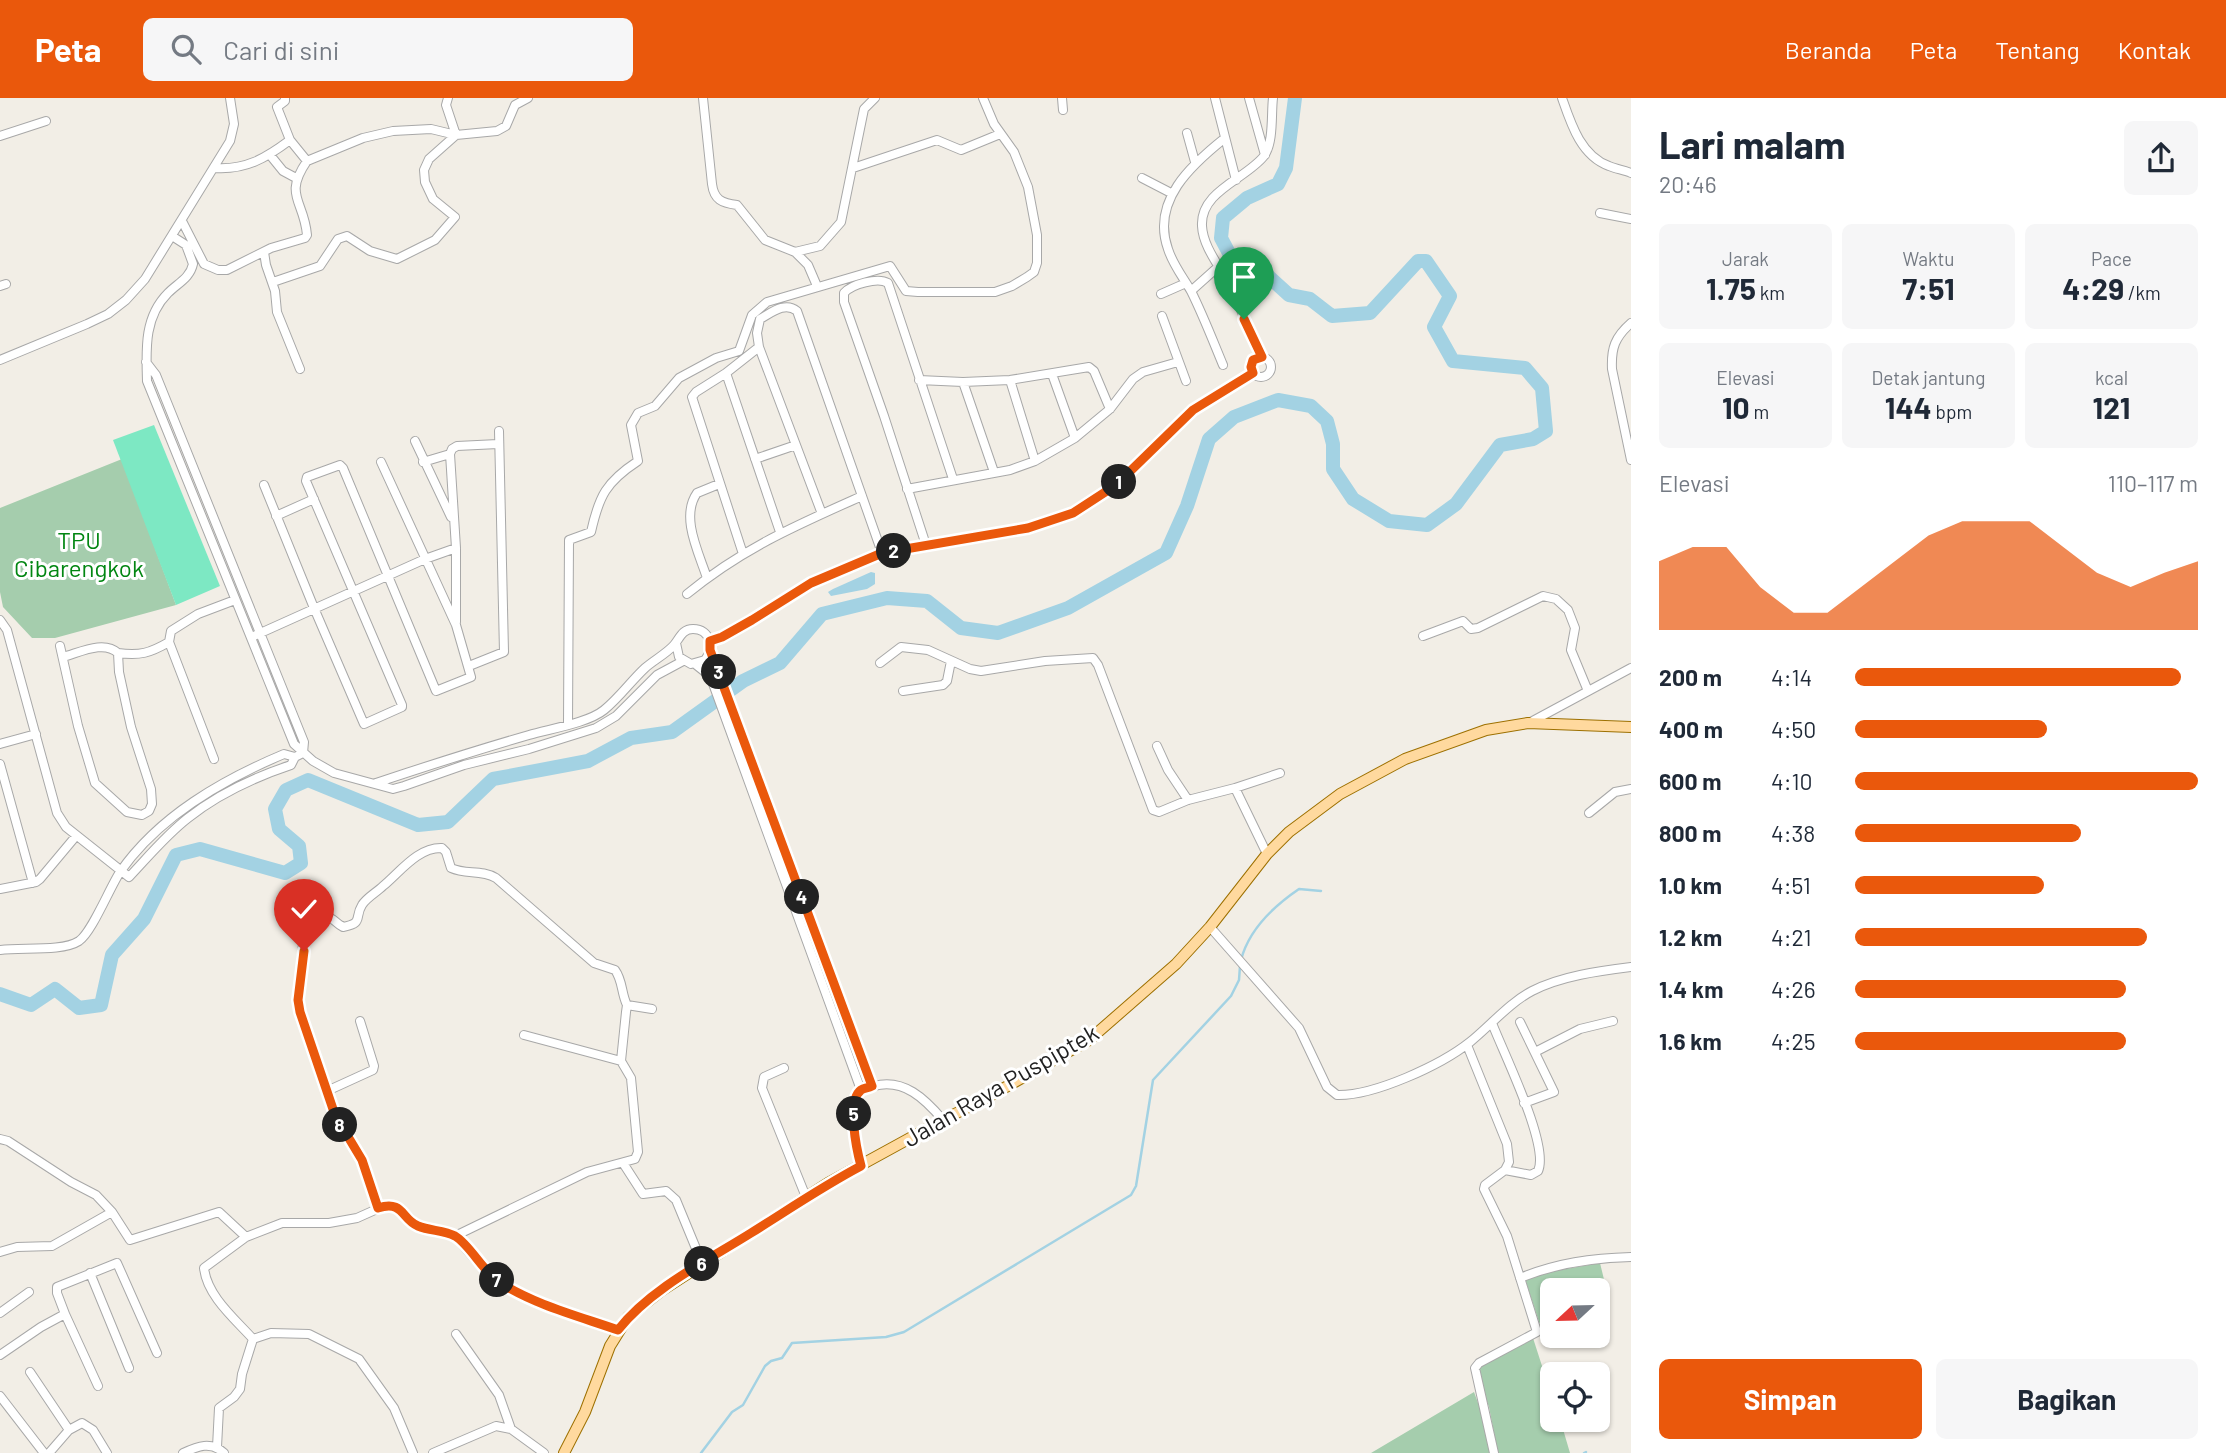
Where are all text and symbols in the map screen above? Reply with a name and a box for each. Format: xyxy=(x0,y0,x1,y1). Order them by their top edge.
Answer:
search box xyxy=(143,18,633,81)
text: Peta xyxy=(35,29,101,69)
icon: search xyxy=(167,30,205,68)
text: Cari di sini xyxy=(223,34,339,65)
text: Beranda xyxy=(1785,35,1872,64)
text: Peta xyxy=(1910,35,1957,64)
text: Tentang xyxy=(1995,35,2080,64)
text: Kontak xyxy=(2118,35,2191,64)
text: Lari malam xyxy=(1659,121,1846,167)
button: share xyxy=(2124,121,2198,195)
text: 20:46 xyxy=(1659,170,1717,198)
pin xyxy=(1214,247,1274,319)
text: Jarak xyxy=(1722,247,1769,270)
text: Waktu xyxy=(1902,247,1955,270)
text: Pace xyxy=(2091,247,2132,270)
icon: arrive xyxy=(1225,258,1263,296)
text: 1.75 xyxy=(1706,270,1756,306)
text: 7:51 xyxy=(1902,270,1955,306)
text: 4:29 xyxy=(2062,270,2124,306)
text: km xyxy=(1756,281,1785,304)
text: /km xyxy=(2124,281,2161,304)
text: Elevasi xyxy=(1716,366,1775,389)
text: Detak jantung xyxy=(1872,366,1985,389)
text: kcal xyxy=(2095,366,2128,389)
text: 10 xyxy=(1722,389,1750,425)
text: 144 xyxy=(1885,389,1932,425)
text: 121 xyxy=(2093,389,2130,425)
text: m xyxy=(1750,400,1769,423)
text: bpm xyxy=(1932,400,1972,423)
pin: 1 xyxy=(1102,464,1136,500)
text: Elevasi xyxy=(1659,469,1730,497)
text: 110–117 m xyxy=(2108,469,2198,497)
text: 1 xyxy=(1115,470,1122,493)
park label: TPU Cibarengkok xyxy=(14,525,144,582)
pin: 2 xyxy=(876,533,912,568)
text: 2 xyxy=(888,539,899,562)
pin: 3 xyxy=(702,654,736,690)
text: 3 xyxy=(713,660,724,683)
text: 200 m xyxy=(1659,663,1722,691)
text: 4:14 xyxy=(1771,663,1812,691)
text: 400 m xyxy=(1659,715,1723,743)
text: 4:50 xyxy=(1771,715,1816,743)
text: 600 m xyxy=(1659,767,1721,795)
text: 4:10 xyxy=(1771,767,1813,795)
text: 800 m xyxy=(1659,819,1721,847)
text: 4:38 xyxy=(1771,819,1815,847)
text: 1.0 km xyxy=(1659,871,1722,899)
text: 4:51 xyxy=(1771,871,1811,899)
pin xyxy=(274,879,334,951)
pin: 4 xyxy=(784,880,820,914)
text: 4 xyxy=(796,885,807,908)
icon: check xyxy=(285,890,323,928)
text: 1.2 km xyxy=(1659,923,1722,951)
text: 4:21 xyxy=(1771,923,1812,951)
text: 1.4 km xyxy=(1659,975,1723,1003)
text: 4:26 xyxy=(1771,975,1816,1003)
street label: Jalan Raya Puspiptek xyxy=(897,1017,1103,1152)
text: 1.6 km xyxy=(1659,1027,1722,1055)
text: 4:25 xyxy=(1771,1027,1816,1055)
pin: 5 xyxy=(836,1096,872,1132)
text: 5 xyxy=(848,1102,859,1125)
pin: 8 xyxy=(322,1108,358,1142)
text: 8 xyxy=(334,1113,345,1136)
pin: 6 xyxy=(684,1246,720,1282)
text: 6 xyxy=(696,1252,707,1275)
pin: 7 xyxy=(480,1262,514,1298)
text: 7 xyxy=(492,1268,501,1291)
north arrow xyxy=(1540,1278,1610,1348)
map controls xyxy=(1540,1278,1610,1432)
button: Simpan xyxy=(1659,1359,1922,1439)
button: Bagikan xyxy=(1936,1359,2198,1439)
button: locate xyxy=(1540,1362,1610,1432)

